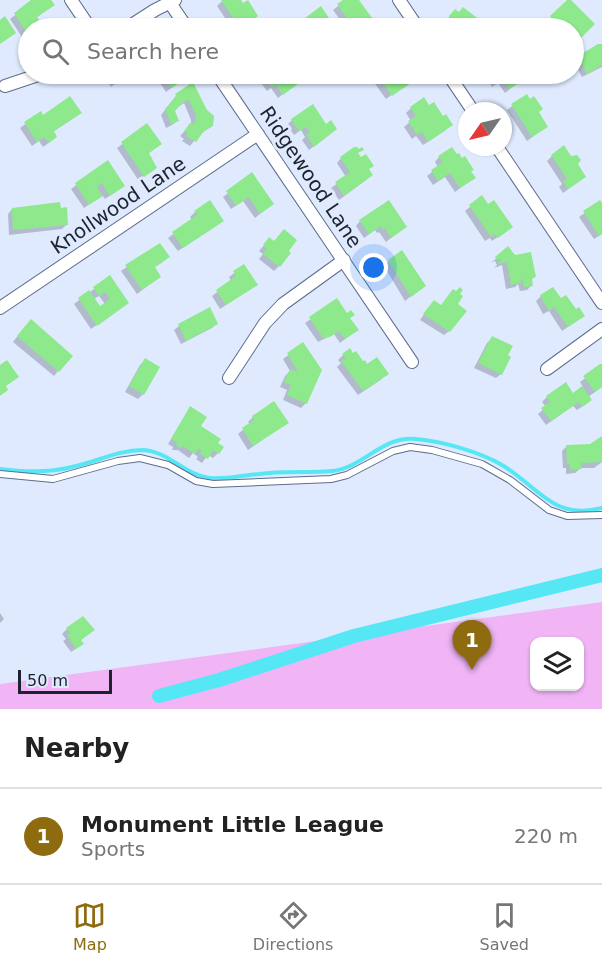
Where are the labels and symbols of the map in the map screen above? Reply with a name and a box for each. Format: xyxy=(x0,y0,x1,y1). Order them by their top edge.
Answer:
street label: Ridgewood Lane xyxy=(255,102,367,252)
north arrow xyxy=(458,102,512,156)
street label: Knollwood Lane xyxy=(46,151,190,259)
your location xyxy=(359,253,388,282)
pin: 1 xyxy=(452,620,492,670)
scale bar xyxy=(18,667,112,694)

